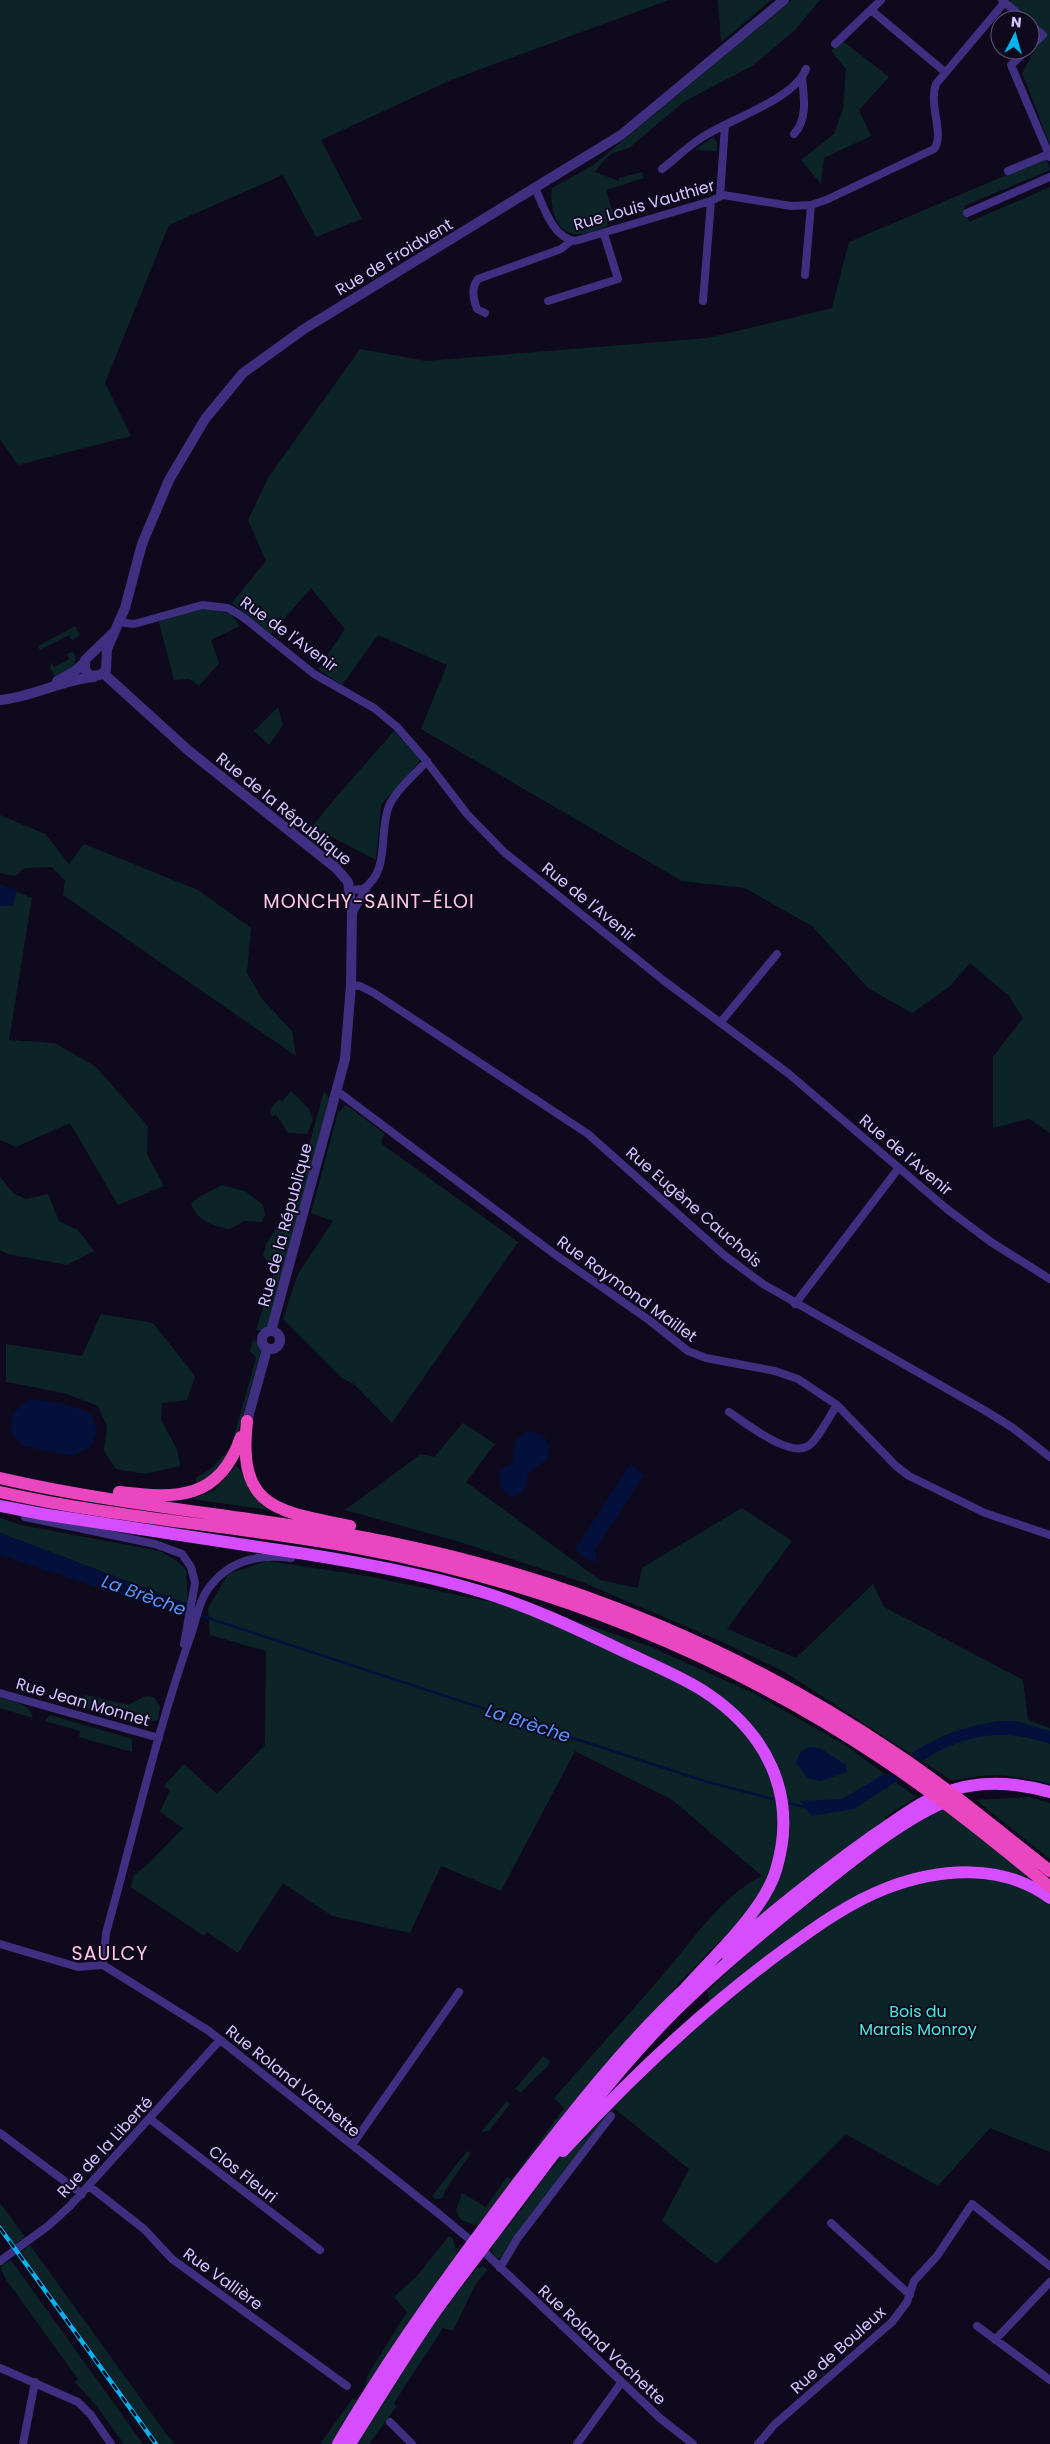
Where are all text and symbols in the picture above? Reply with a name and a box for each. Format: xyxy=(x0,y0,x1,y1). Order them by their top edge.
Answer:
north arrow xyxy=(990,10,1040,60)
text: N xyxy=(1010,12,1023,33)
street label: Rue Louis Vauthier xyxy=(571,174,717,236)
street label: Rue de Froidvent xyxy=(331,213,457,301)
street label: Rue de l'Avenir xyxy=(236,591,342,677)
street label: Rue de la République xyxy=(211,747,357,871)
street label: Rue de l'Avenir xyxy=(537,857,641,947)
district label: MONCHY-SAINT-ÉLOI xyxy=(263,888,475,915)
street label: Rue de l'Avenir xyxy=(854,1109,958,1201)
street label: Rue de la République xyxy=(252,1141,318,1309)
street label: Rue Eugène Cauchois xyxy=(621,1141,767,1273)
street label: Rue Raymond Maillet xyxy=(552,1230,702,1348)
water label: La Brèche xyxy=(98,1568,190,1622)
street label: Rue Jean Monnet xyxy=(13,1672,153,1732)
water label: La Brèche xyxy=(482,1698,574,1748)
district label: SAULCY xyxy=(72,1940,148,1967)
park label: Bois du Marais Monroy xyxy=(859,2000,977,2041)
street label: Rue Roland Vachette xyxy=(221,2019,365,2143)
street label: Rue de la Liberté xyxy=(52,2091,158,2203)
street label: Clos Fleuri xyxy=(204,2140,282,2208)
street label: Rue Vallière xyxy=(178,2242,268,2316)
street label: Rue Roland Vachette xyxy=(533,2280,671,2411)
street label: Rue de Bouleux xyxy=(785,2301,891,2399)

